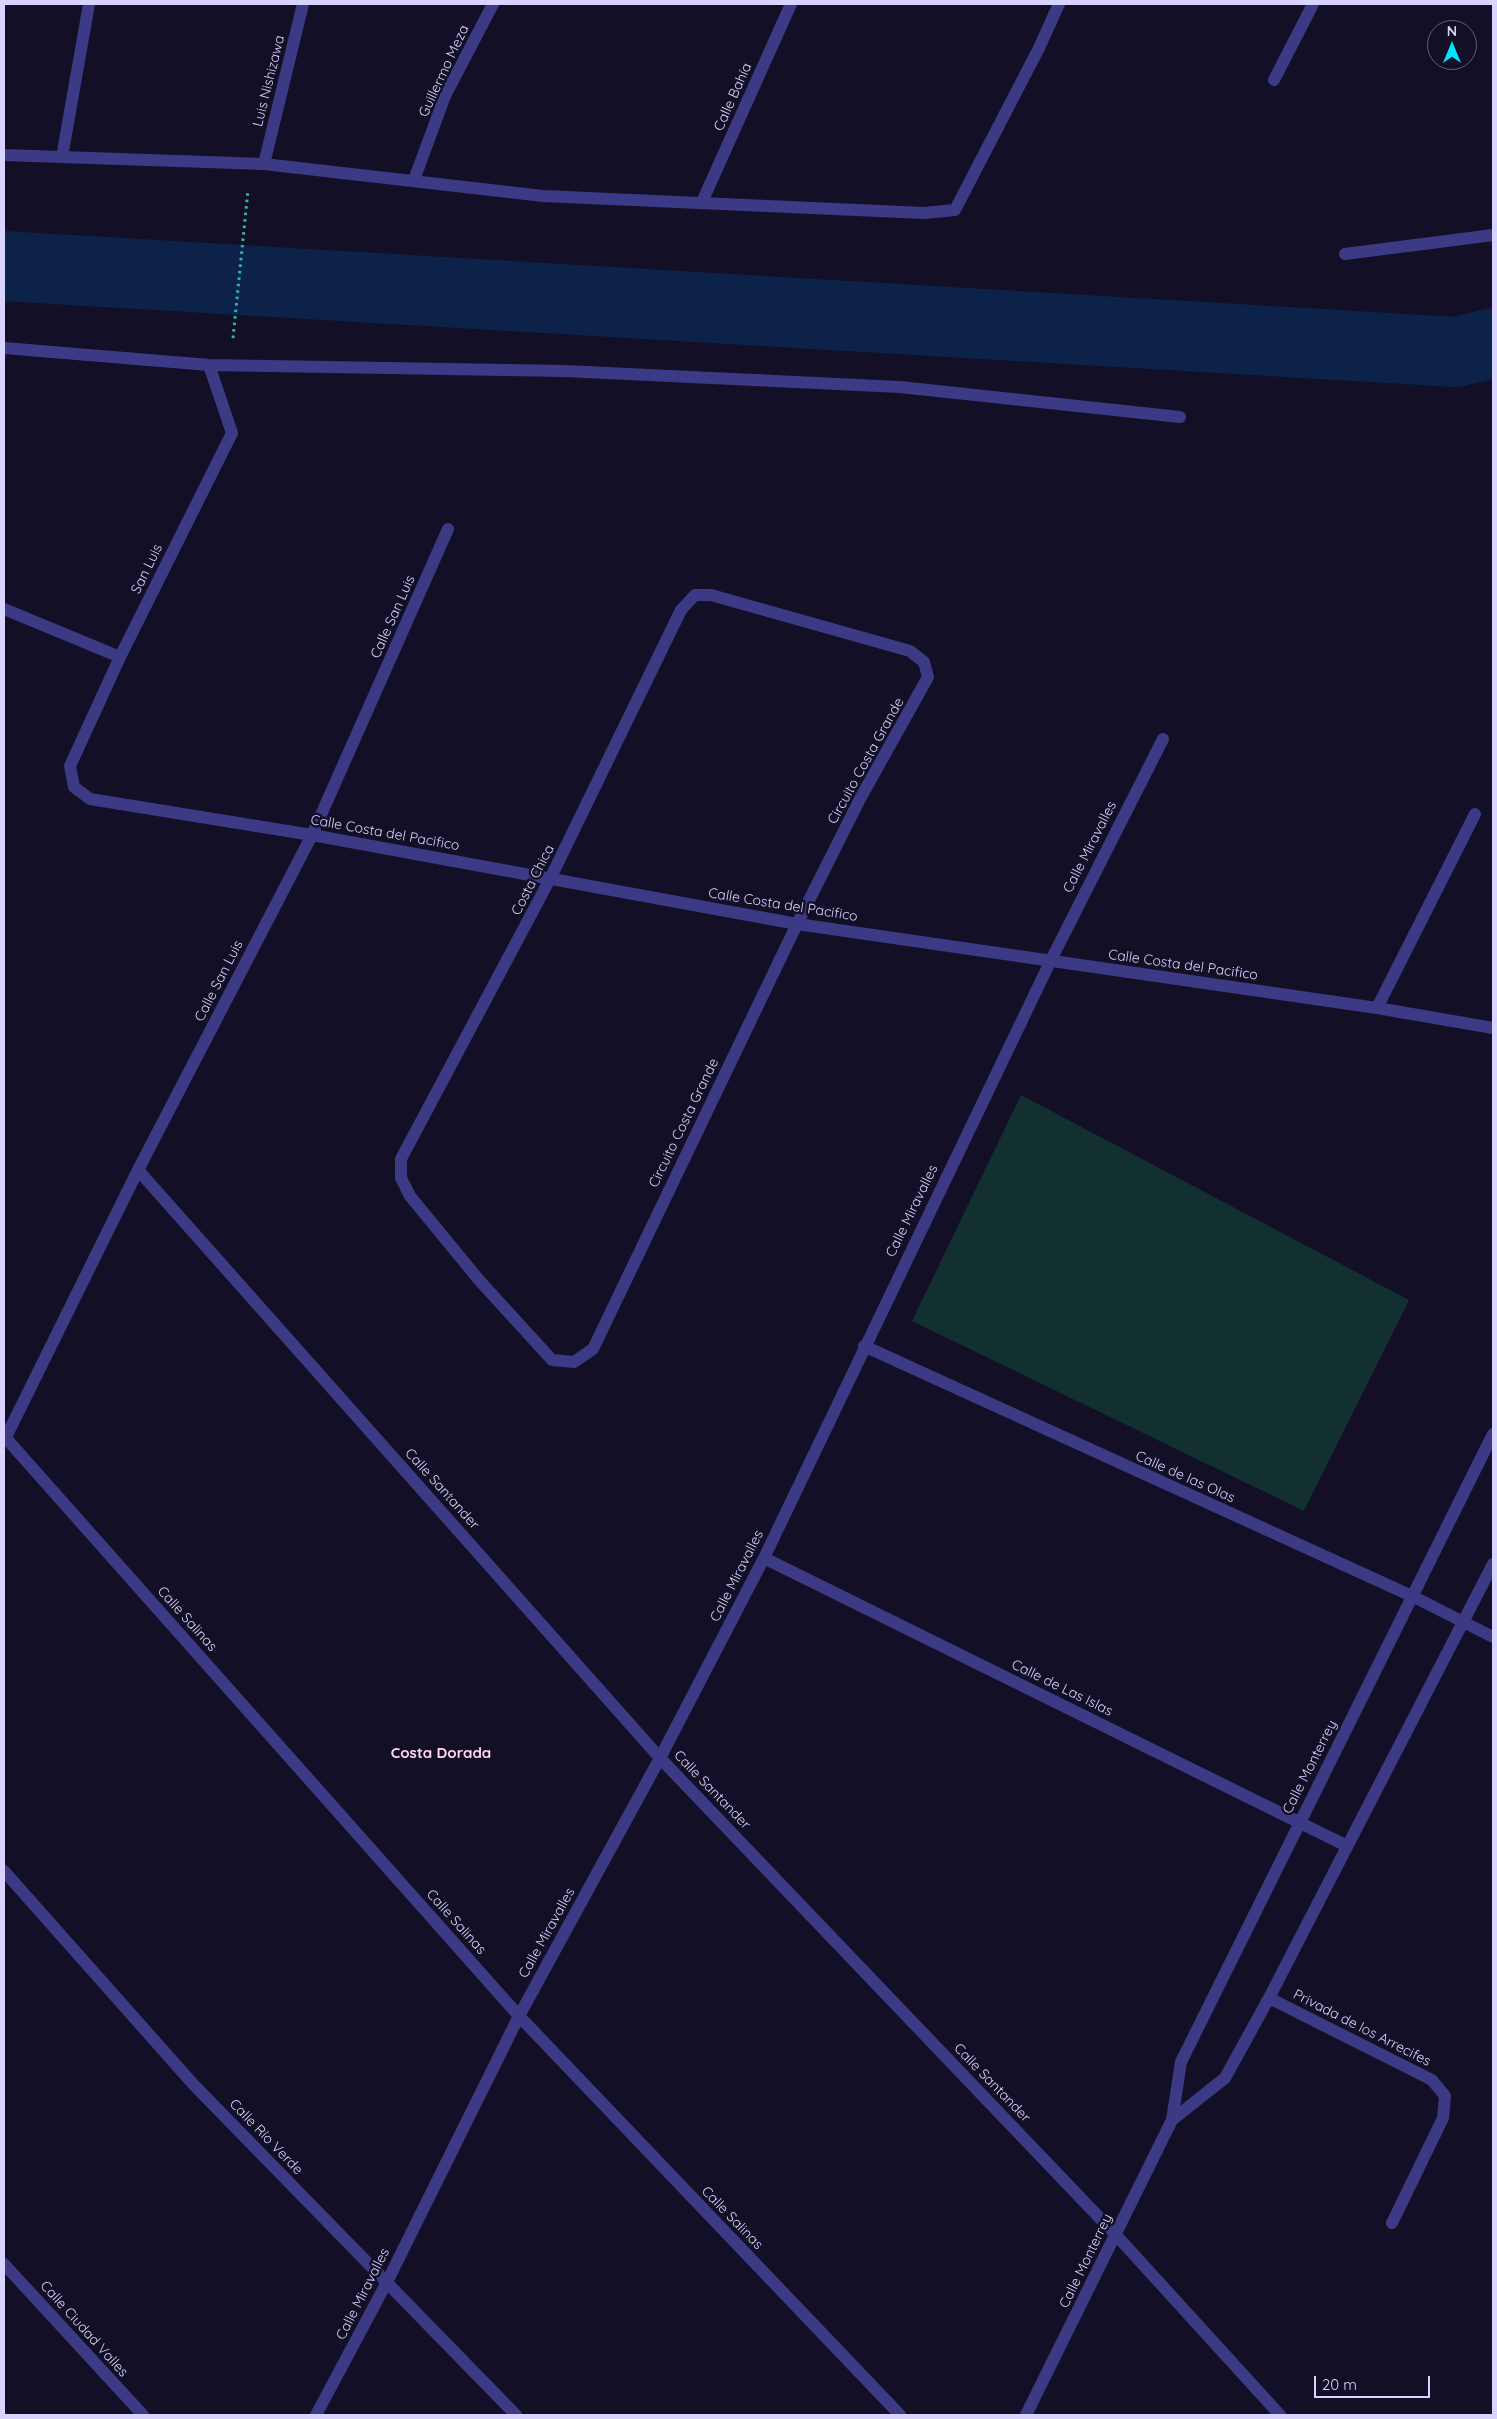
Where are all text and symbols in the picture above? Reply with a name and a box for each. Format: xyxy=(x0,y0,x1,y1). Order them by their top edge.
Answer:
north arrow xyxy=(1427,20,1477,70)
street label: Guillermo Meza xyxy=(415,22,473,120)
text: N xyxy=(1447,22,1457,40)
street label: Luis Nishizawa xyxy=(250,34,288,128)
street label: Calle Bahía xyxy=(711,60,755,134)
street label: San Luis xyxy=(128,541,166,597)
street label: Calle San Luis xyxy=(367,573,419,661)
street label: Circuito Costa Grande xyxy=(824,695,908,827)
street label: Calle Miravalles xyxy=(1060,798,1120,896)
street label: Calle Costa del Pacifico xyxy=(309,812,461,854)
street label: Costa Chica xyxy=(508,842,558,918)
street label: Calle Costa del Pacifico xyxy=(707,885,859,925)
street label: Calle San Luis xyxy=(191,938,247,1024)
street label: Calle Costa del Pacifico xyxy=(1107,946,1259,984)
street label: Circuito Costa Grande xyxy=(645,1056,723,1190)
street label: Calle Miravalles xyxy=(882,1162,942,1260)
street label: Calle Santander xyxy=(401,1445,483,1533)
street label: Calle de las Olas xyxy=(1133,1448,1237,1506)
street label: Calle Miravalles xyxy=(707,1527,767,1625)
street label: Calle Salinas xyxy=(154,1583,220,1655)
street label: Calle de Las Islas xyxy=(1009,1656,1115,1720)
street label: Calle Monterrey xyxy=(1279,1717,1341,1817)
district label: Costa Dorada xyxy=(391,1744,491,1762)
street label: Calle Santander xyxy=(670,1747,754,1833)
street label: Calle Miravalles xyxy=(515,1885,579,1981)
street label: Calle Salinas xyxy=(423,1886,489,1958)
street label: Privada de los Arrecifes xyxy=(1290,1986,1434,2070)
street label: Calle Santander xyxy=(950,2040,1034,2126)
street label: Calle Río Verde xyxy=(226,2096,306,2178)
street label: Calle Salinas xyxy=(698,2183,766,2253)
street label: Calle Monterrey xyxy=(1056,2211,1116,2311)
street label: Calle Miravalles xyxy=(333,2245,393,2343)
street label: Calle Ciudad Valles xyxy=(36,2278,132,2380)
scale bar xyxy=(1317,2366,1433,2398)
text: 20 m xyxy=(1322,2375,1357,2394)

